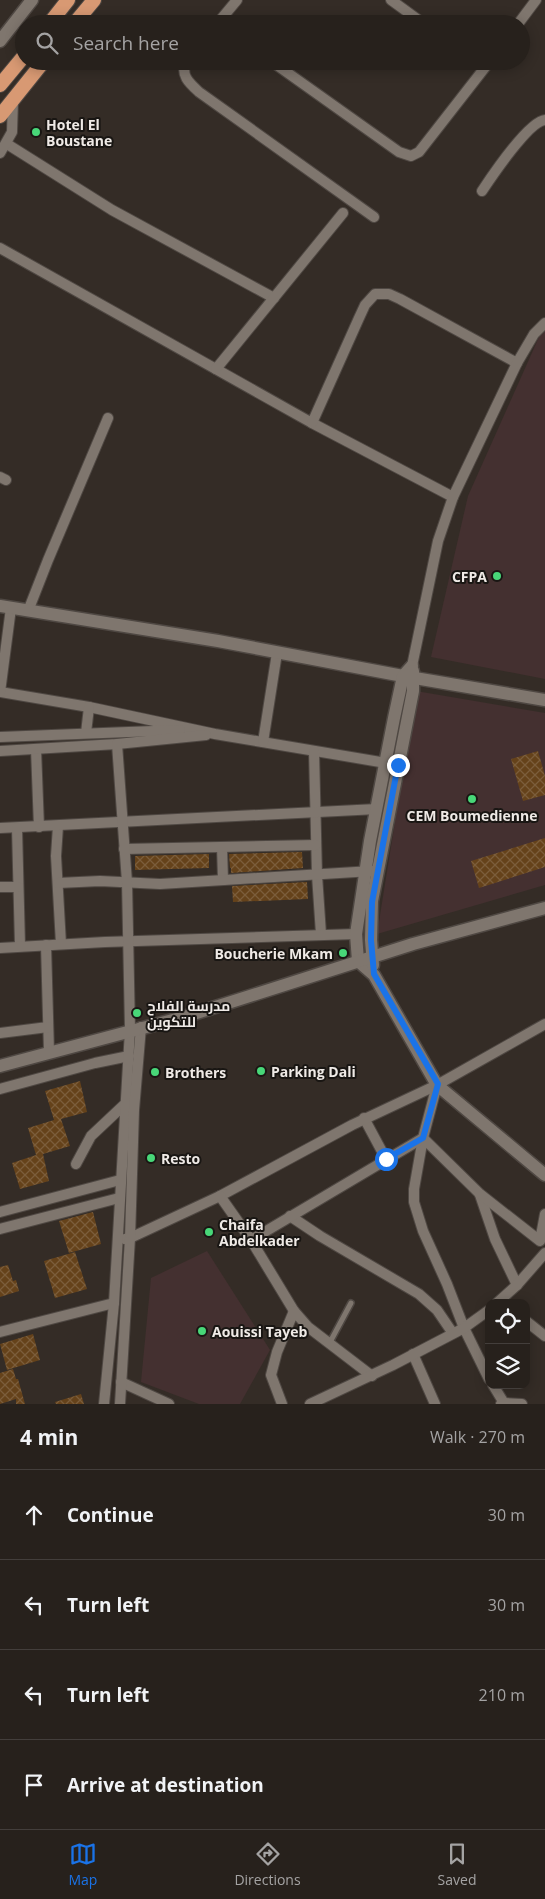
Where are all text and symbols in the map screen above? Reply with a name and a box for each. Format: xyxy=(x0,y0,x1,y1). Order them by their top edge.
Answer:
search box xyxy=(15,15,530,70)
icon: search xyxy=(33,29,61,57)
text: Search here xyxy=(73,30,179,56)
place label: Hotel El Boustane xyxy=(46,115,112,150)
marker: Hotel El Boustane xyxy=(30,126,42,138)
place label: CFPA xyxy=(452,567,487,586)
marker: CFPA xyxy=(491,570,503,582)
route end xyxy=(387,754,410,777)
marker: CEM Boumedienne xyxy=(466,793,478,805)
place label: CEM Boumedienne xyxy=(407,806,537,825)
place label: Boucherie Mkam xyxy=(214,944,333,963)
marker: Boucherie Mkam xyxy=(337,947,349,959)
place label: مدرسة الفلاح للتكوين xyxy=(147,996,230,1031)
marker: مدرسة الفلاح للتكوين xyxy=(131,1007,143,1019)
place label: Parking Dali xyxy=(271,1062,356,1081)
place label: Brothers xyxy=(165,1063,226,1082)
marker: Parking Dali xyxy=(255,1065,267,1077)
marker: Brothers xyxy=(149,1066,161,1078)
route start xyxy=(375,1148,398,1171)
place label: Resto xyxy=(161,1149,201,1168)
marker: Resto xyxy=(145,1152,157,1164)
place label: Chaifa Abdelkader xyxy=(219,1215,300,1250)
marker: Chaifa Abdelkader xyxy=(203,1226,215,1238)
map controls xyxy=(485,1299,530,1389)
button: locate xyxy=(485,1299,530,1344)
place label: Aouissi Tayeb xyxy=(212,1322,307,1341)
marker: Aouissi Tayeb xyxy=(196,1325,208,1337)
button: layers xyxy=(485,1344,530,1389)
text: 4 min xyxy=(20,1423,78,1451)
text: Walk · 270 m xyxy=(430,1426,525,1448)
icon: ahead xyxy=(20,1501,48,1529)
text: Continue xyxy=(67,1502,154,1528)
text: 30 m xyxy=(488,1504,525,1526)
icon: left xyxy=(20,1591,48,1619)
text: Turn left xyxy=(67,1592,149,1618)
text: 30 m xyxy=(488,1594,525,1616)
icon: left xyxy=(20,1681,48,1709)
text: Turn left xyxy=(67,1682,149,1708)
text: 210 m xyxy=(479,1684,525,1706)
icon: arrive xyxy=(20,1771,48,1799)
text: Arrive at destination xyxy=(67,1772,264,1798)
tab: Map xyxy=(68,1840,97,1889)
tab: Directions xyxy=(234,1840,301,1889)
tab: Saved xyxy=(438,1840,476,1889)

